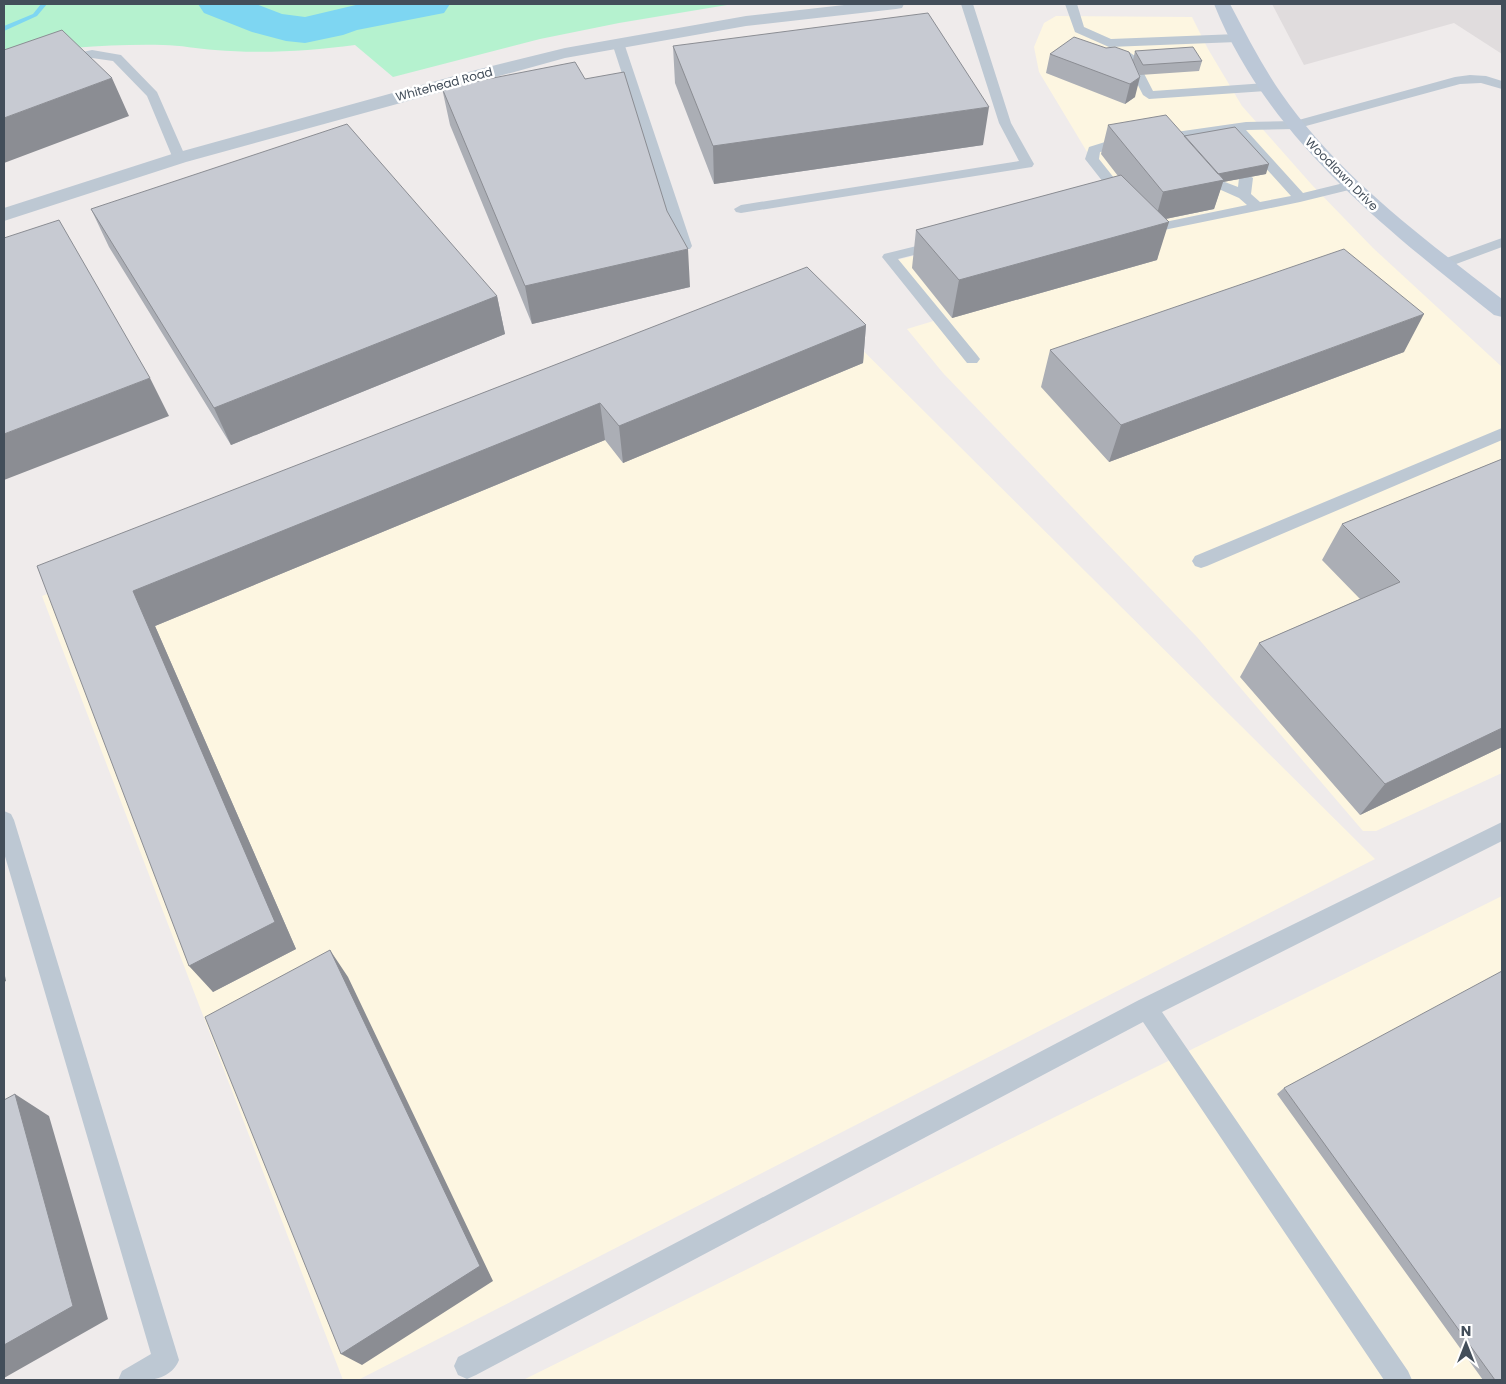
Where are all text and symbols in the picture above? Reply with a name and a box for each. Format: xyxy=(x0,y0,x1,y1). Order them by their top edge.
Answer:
street label: Whitehead Road xyxy=(394,63,494,105)
street label: Woodlawn Drive xyxy=(1302,134,1382,214)
north arrow xyxy=(1441,1319,1491,1369)
text: N xyxy=(1461,1321,1471,1341)

